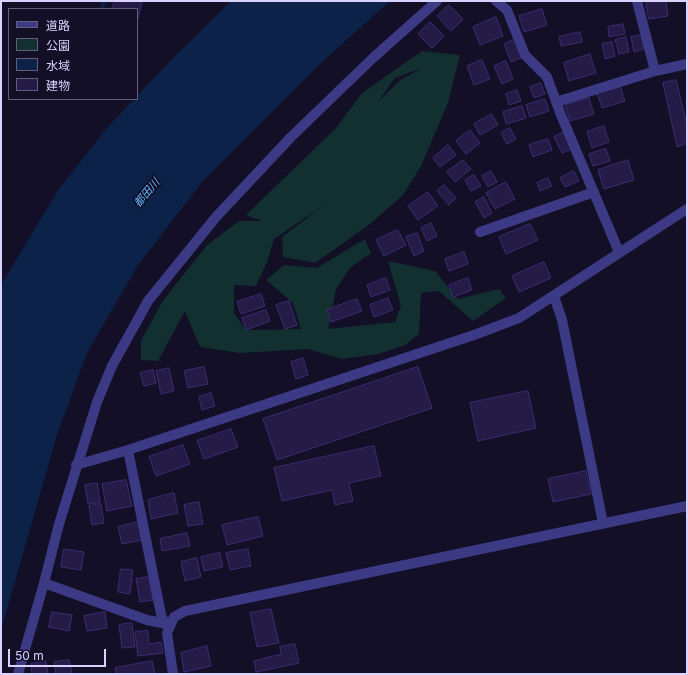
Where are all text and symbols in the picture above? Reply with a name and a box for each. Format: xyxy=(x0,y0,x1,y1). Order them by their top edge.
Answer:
legend xyxy=(8,8,138,100)
text: 道路 xyxy=(46,18,70,33)
text: 公園 xyxy=(46,38,70,53)
text: 水域 xyxy=(46,58,70,73)
text: 建物 xyxy=(46,78,70,93)
water label: 都田川 xyxy=(131,176,163,210)
scale bar xyxy=(10,641,108,667)
text: 50 m xyxy=(15,648,44,663)

